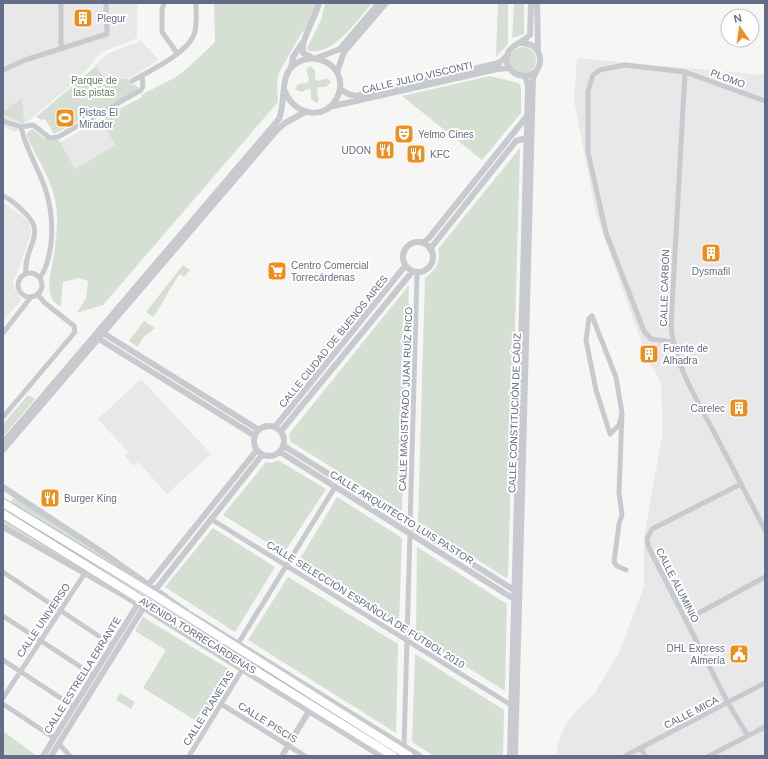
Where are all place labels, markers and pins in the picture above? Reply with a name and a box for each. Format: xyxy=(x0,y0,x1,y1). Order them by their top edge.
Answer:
building icon: Plegur xyxy=(72,7,94,29)
place label: Plegur xyxy=(97,13,127,24)
sports icon: Pistas El Mirador xyxy=(54,107,76,129)
place label: Pistas El Mirador xyxy=(79,107,118,130)
theatre icon: Yelmo Cines xyxy=(393,123,415,145)
place label: Yelmo Cines xyxy=(418,129,474,140)
restaurant icon: UDON xyxy=(374,139,396,161)
restaurant icon: KFC xyxy=(405,143,427,165)
place label: UDON xyxy=(342,145,371,156)
place label: KFC xyxy=(430,149,450,160)
building icon: Dysmafil xyxy=(700,242,722,264)
supermarket icon: Centro Comercial Torrecárdenas xyxy=(266,260,288,282)
place label: Centro Comercial Torrecárdenas xyxy=(291,260,369,283)
place label: Dysmafil xyxy=(692,266,730,277)
building icon: Fuente de Alhadra xyxy=(638,343,660,365)
place label: Fuente de Alhadra xyxy=(663,343,708,366)
building icon: Carelec xyxy=(728,397,750,419)
place label: Carelec xyxy=(691,403,725,414)
restaurant icon: Burger King xyxy=(39,487,61,509)
place label: Burger King xyxy=(64,493,117,504)
place label: DHL Express Almería xyxy=(666,643,725,666)
public building icon: DHL Express Almería xyxy=(728,643,750,665)

